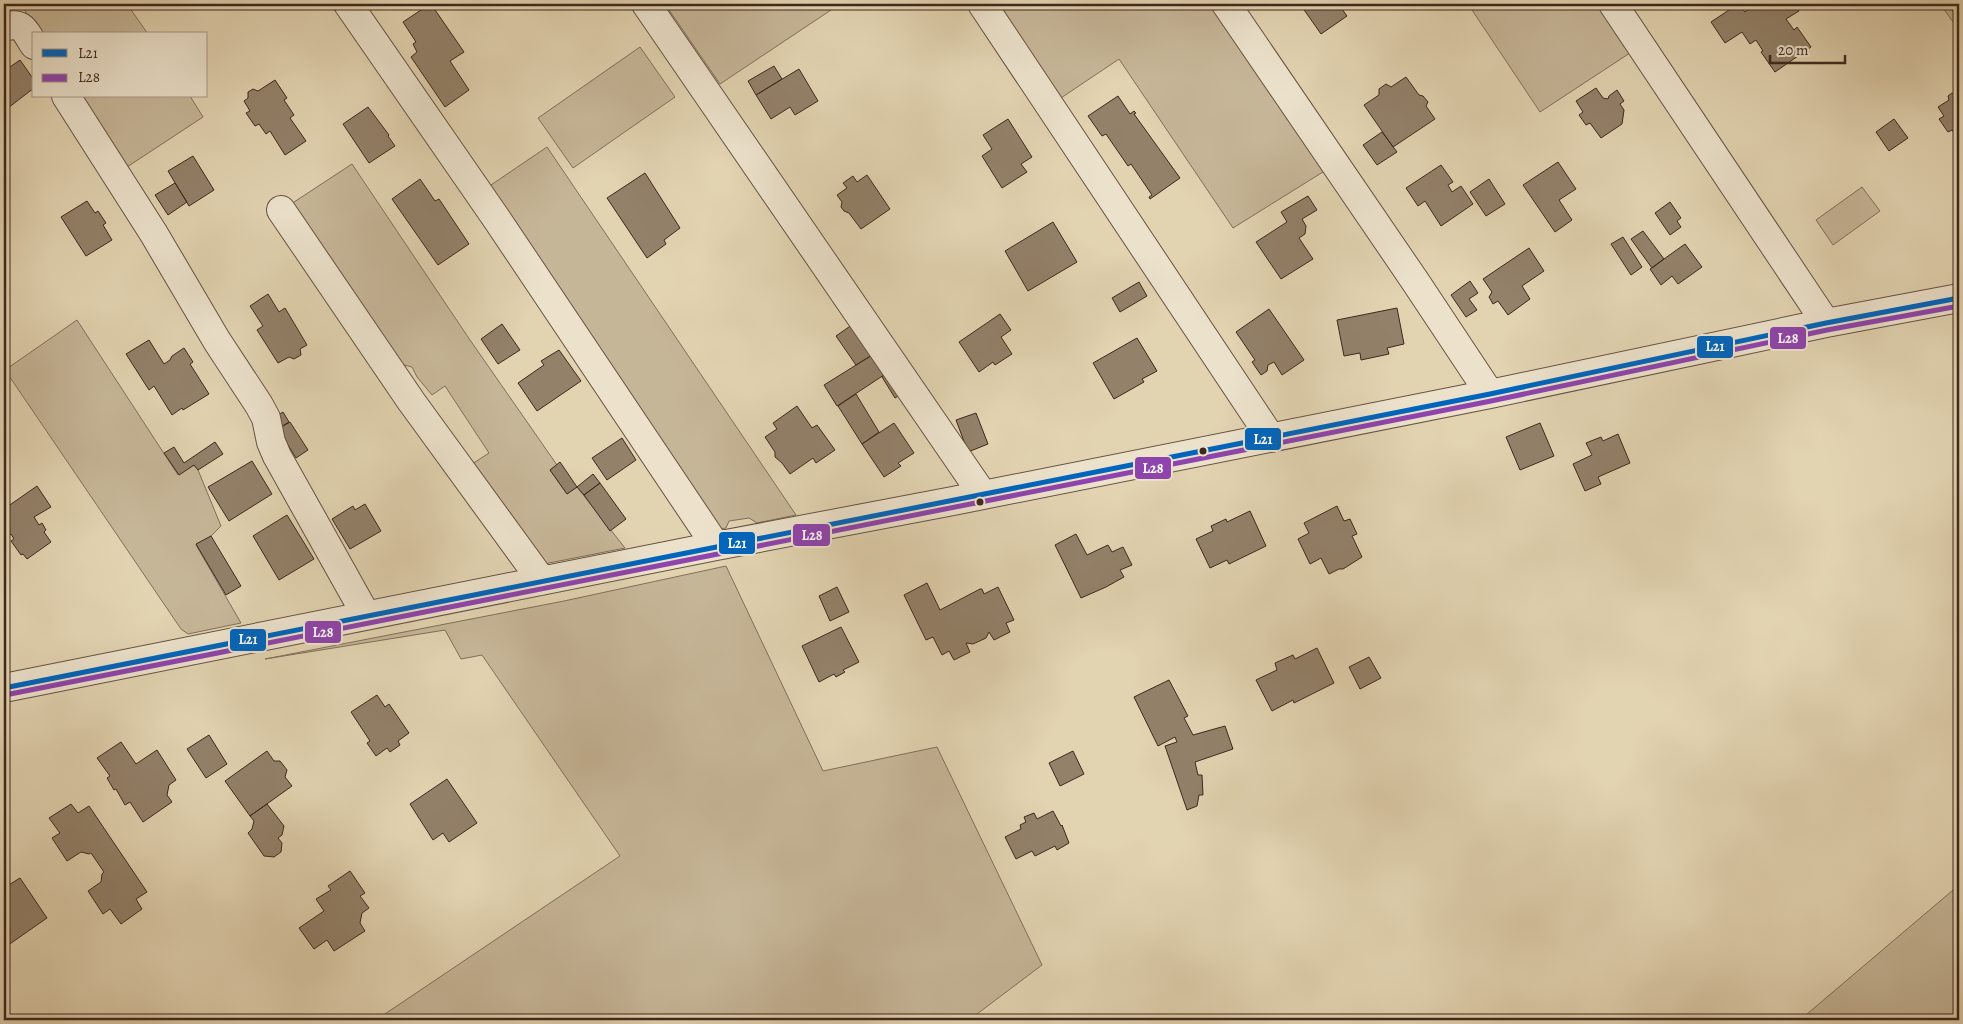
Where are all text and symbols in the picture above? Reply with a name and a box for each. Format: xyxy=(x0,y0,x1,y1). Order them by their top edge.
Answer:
legend xyxy=(32,32,208,98)
scale bar xyxy=(1770,32,1846,64)
text: 20 m xyxy=(1778,40,1809,60)
text: L21 xyxy=(78,43,98,63)
text: L28 xyxy=(78,67,100,87)
line badge: L28 xyxy=(1769,326,1807,350)
text: L28 xyxy=(1778,329,1799,348)
line badge: L21 xyxy=(1696,335,1734,359)
text: L21 xyxy=(1705,337,1725,356)
line badge: L21 xyxy=(1244,427,1282,451)
text: L21 xyxy=(1253,430,1273,449)
unlabelled marker xyxy=(1198,446,1208,456)
line badge: L28 xyxy=(1134,456,1172,480)
text: L28 xyxy=(1143,459,1164,478)
unlabelled marker xyxy=(975,497,985,507)
line badge: L28 xyxy=(792,523,831,547)
text: L28 xyxy=(802,526,823,545)
line badge: L21 xyxy=(718,531,756,555)
text: L21 xyxy=(727,534,747,553)
line badge: L28 xyxy=(304,620,342,644)
text: L28 xyxy=(313,623,334,642)
line badge: L21 xyxy=(229,628,267,652)
text: L21 xyxy=(238,630,258,649)

